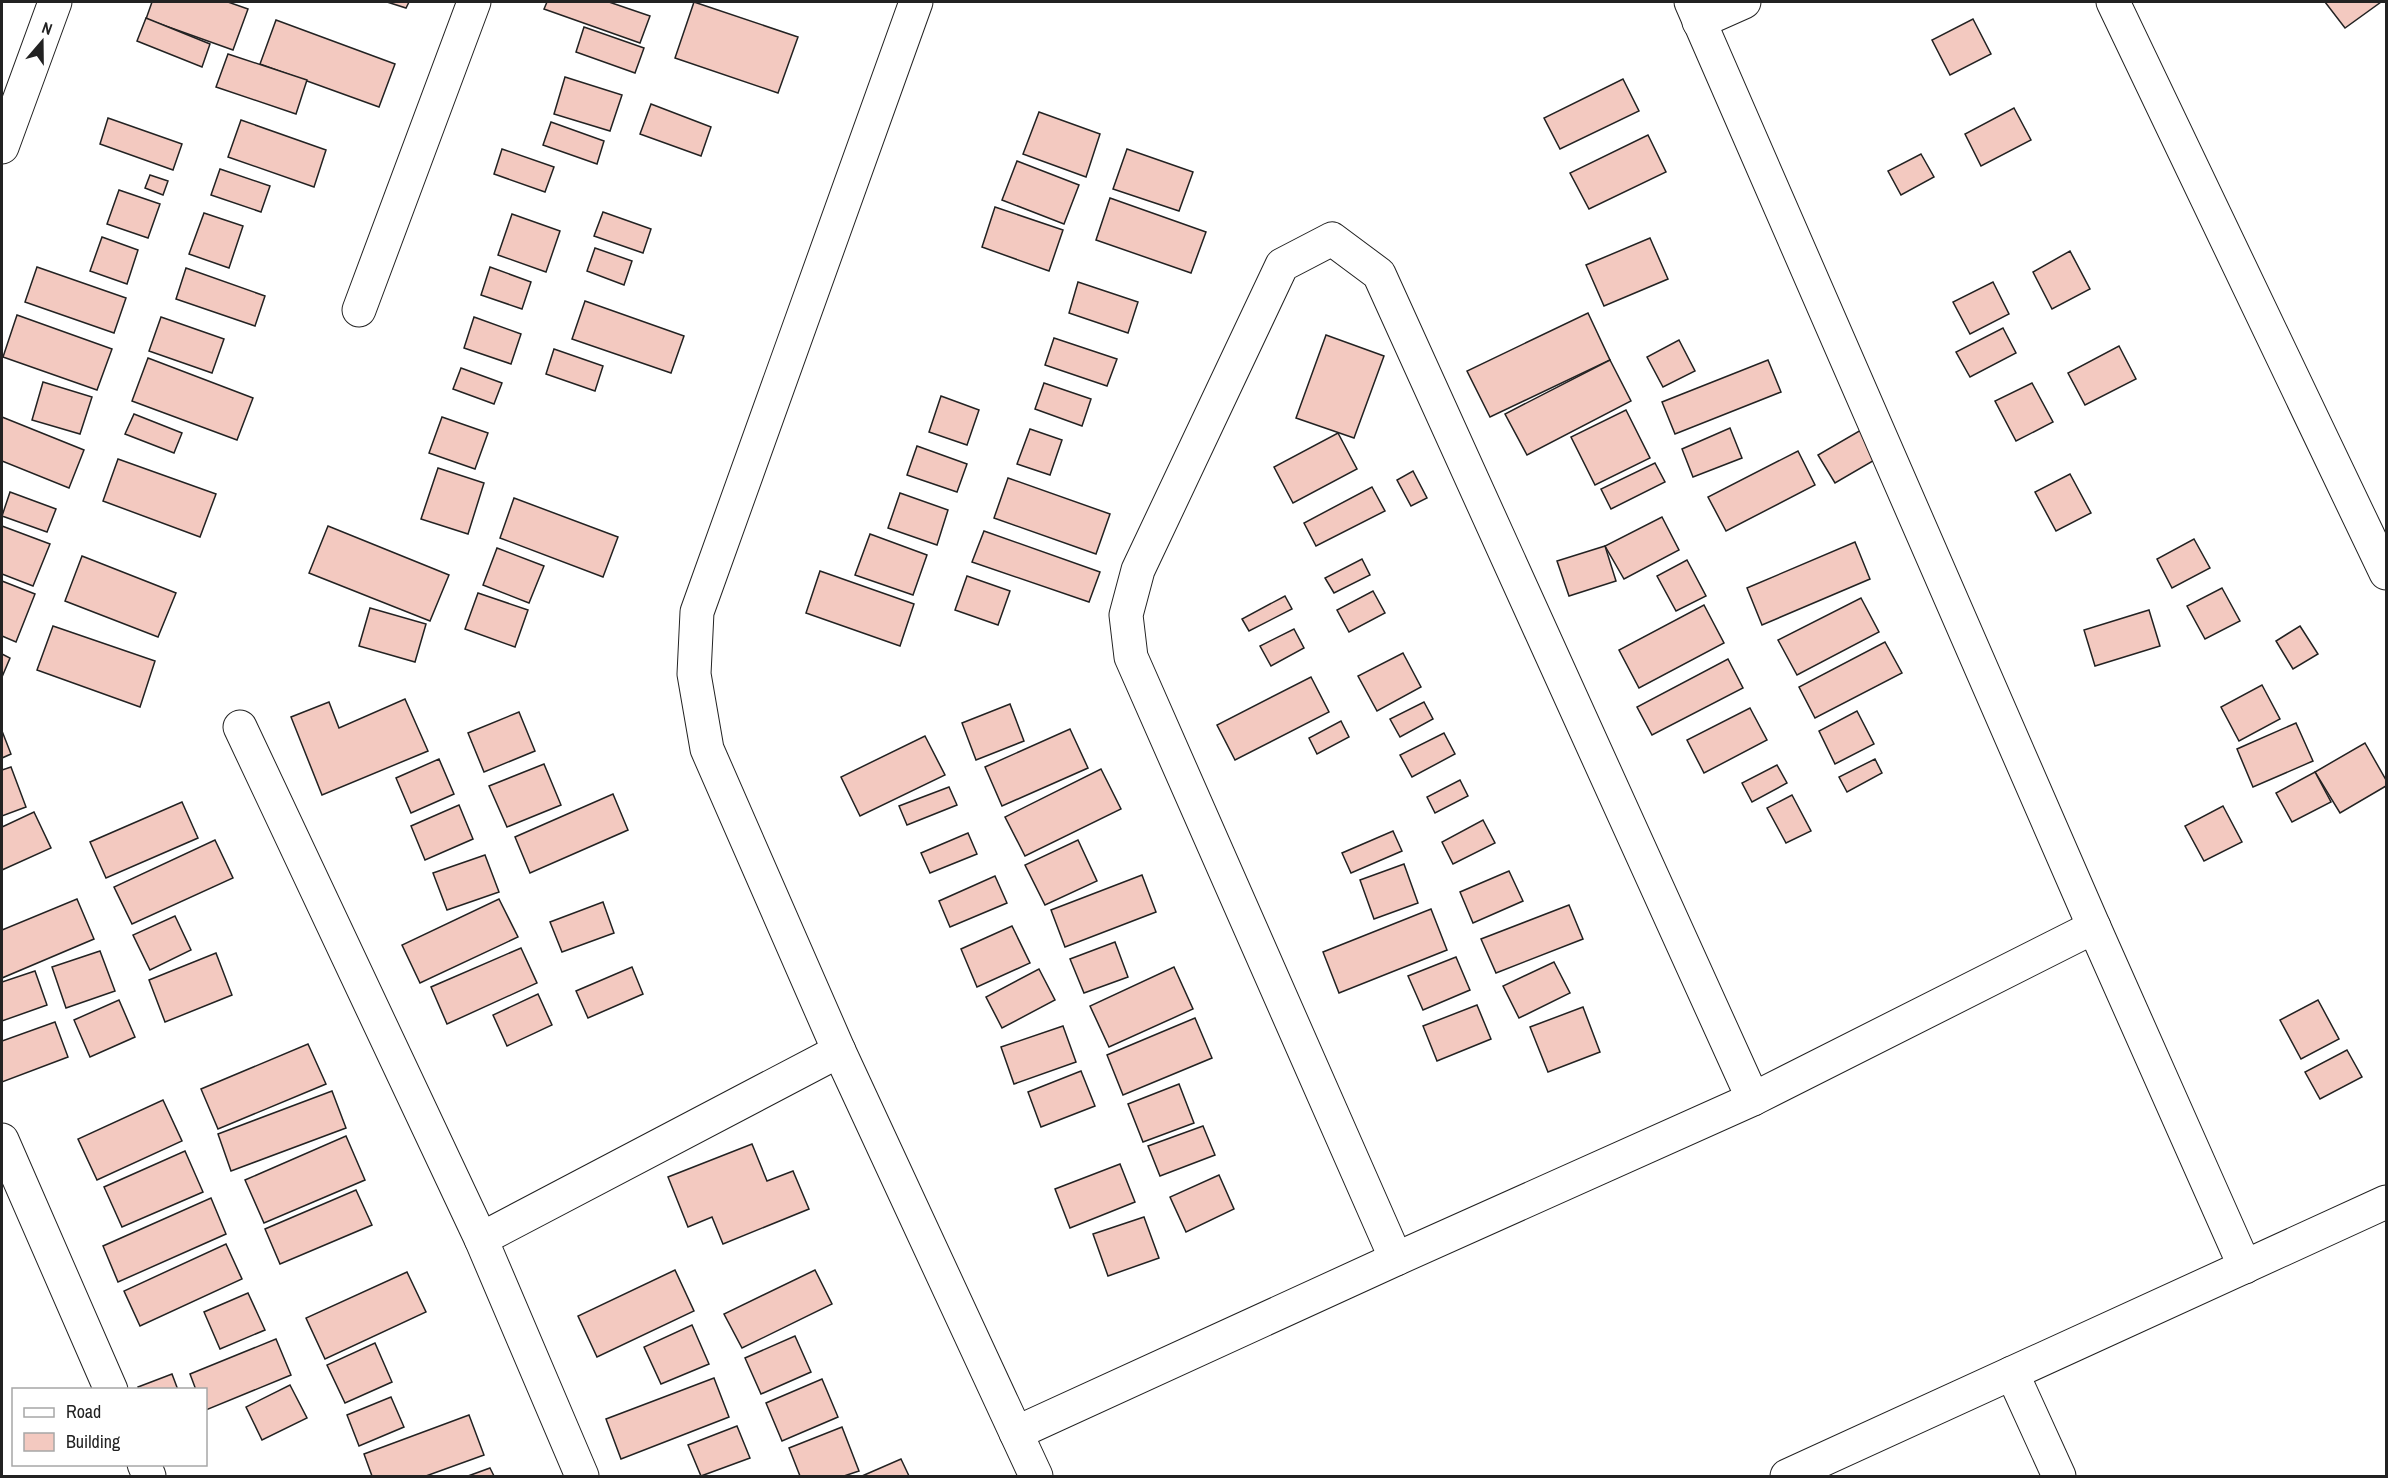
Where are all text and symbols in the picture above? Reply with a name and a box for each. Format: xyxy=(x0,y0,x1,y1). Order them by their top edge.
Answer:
north arrow xyxy=(12,12,72,72)
text: N xyxy=(39,16,55,40)
legend xyxy=(12,1388,207,1466)
text: Road xyxy=(66,1399,101,1424)
text: Building xyxy=(66,1429,121,1454)

